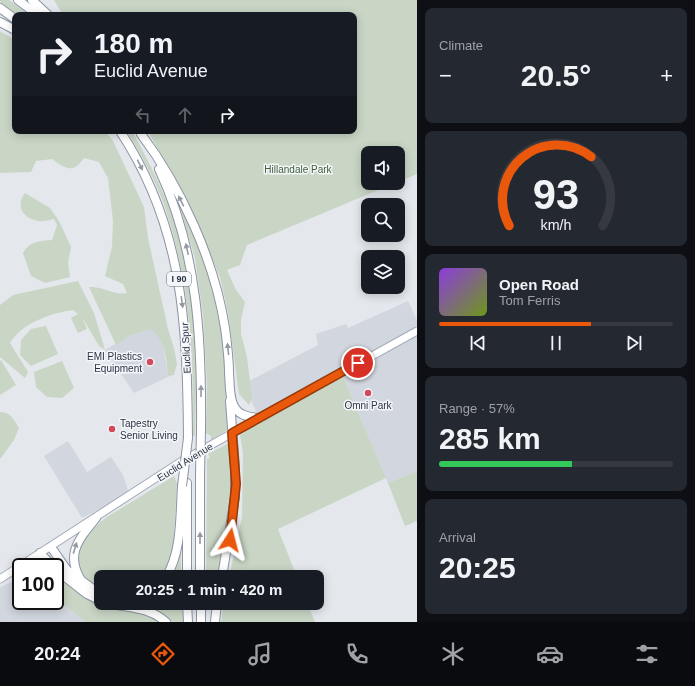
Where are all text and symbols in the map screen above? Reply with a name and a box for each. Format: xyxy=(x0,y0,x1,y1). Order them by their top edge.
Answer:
icon: right xyxy=(28,28,80,80)
text: 180 m xyxy=(94,28,173,59)
text: Climate xyxy=(439,38,483,53)
text: 20.5° xyxy=(521,59,591,92)
text: Euclid Avenue xyxy=(94,61,208,81)
text: − xyxy=(439,63,452,88)
text: + xyxy=(660,63,673,88)
icon: left xyxy=(132,104,154,126)
icon: ahead xyxy=(174,104,196,126)
icon: right xyxy=(216,104,238,126)
map controls xyxy=(361,146,405,294)
button: sound xyxy=(361,146,405,190)
one-way arrow xyxy=(136,159,143,171)
park label: Hillandale Park xyxy=(264,164,333,175)
text: 93 xyxy=(533,171,579,218)
one-way arrow xyxy=(178,195,184,207)
button: search xyxy=(361,198,405,242)
text: km/h xyxy=(541,217,572,233)
one-way arrow xyxy=(183,242,189,255)
button: layers xyxy=(361,250,405,294)
road number: I 90 xyxy=(167,272,191,286)
text: Open Road xyxy=(499,276,579,293)
text: Tom Ferris xyxy=(499,293,560,308)
one-way arrow xyxy=(179,296,185,308)
street label: Euclid Spur xyxy=(179,322,193,374)
icon: previous xyxy=(467,332,489,354)
icon: pause xyxy=(545,332,567,354)
icon: next xyxy=(623,332,645,354)
one-way arrow xyxy=(224,343,231,355)
pin xyxy=(341,346,375,380)
place label: EMI Plastics Equipment xyxy=(87,351,142,374)
icon: arrive xyxy=(347,352,369,374)
marker: EMI Plastics Equipment xyxy=(145,357,155,367)
one-way arrow xyxy=(198,384,204,397)
marker: Omni Park xyxy=(363,388,373,398)
place label: Omni Park xyxy=(344,400,393,411)
text: Range · 57% xyxy=(439,401,515,416)
place label: Tapestry Senior Living xyxy=(120,418,178,441)
text: 285 km xyxy=(439,422,541,455)
marker: Tapestry Senior Living xyxy=(107,424,117,434)
street label: Euclid Avenue xyxy=(155,440,215,483)
position arrow xyxy=(209,519,251,561)
text: Arrival xyxy=(439,530,476,545)
one-way arrow xyxy=(197,531,203,544)
one-way arrow xyxy=(73,542,79,555)
text: 20:25 xyxy=(439,551,516,584)
speed limit sign: 100 xyxy=(12,558,64,610)
text: 20:25 · 1 min · 420 m xyxy=(136,581,282,598)
icon: directions xyxy=(149,640,177,668)
icon: music xyxy=(246,640,274,668)
icon: phone xyxy=(343,640,371,668)
icon: climate xyxy=(439,640,467,668)
icon: car xyxy=(536,640,564,668)
icon: filters xyxy=(633,640,661,668)
text: 20:24 xyxy=(34,644,80,664)

